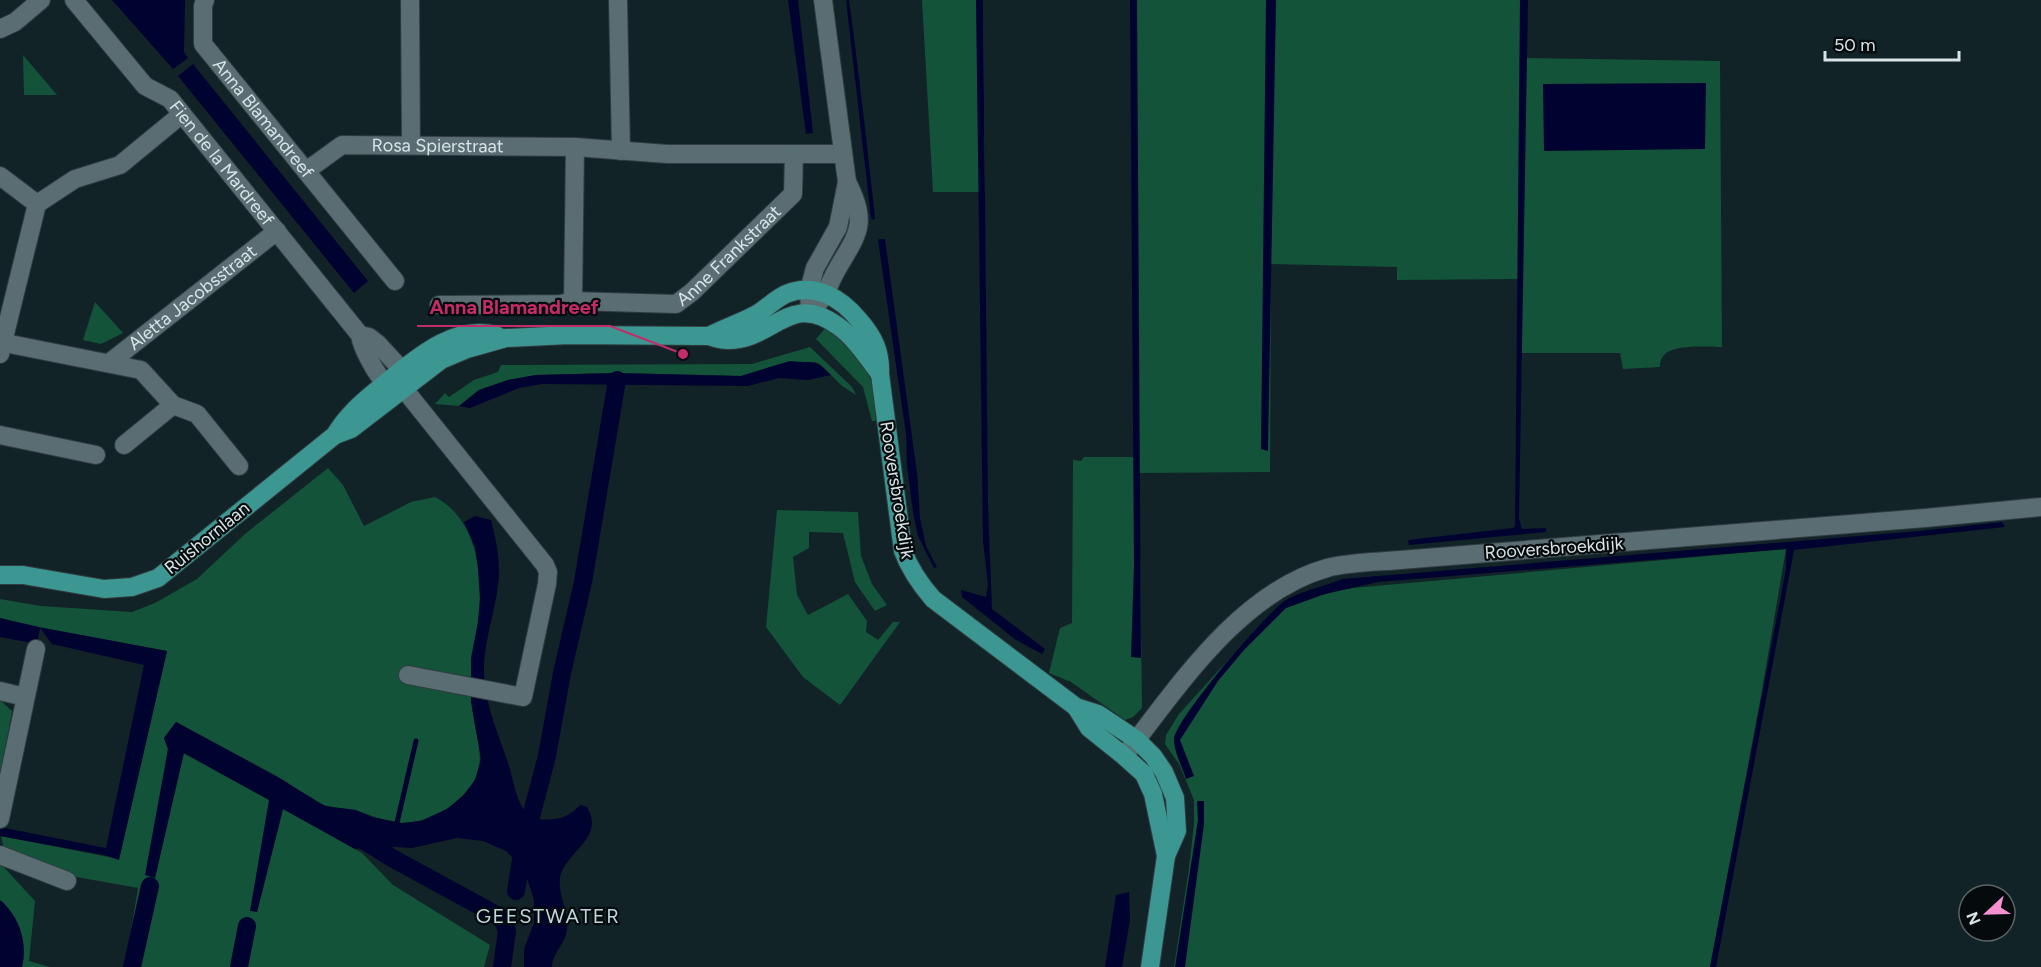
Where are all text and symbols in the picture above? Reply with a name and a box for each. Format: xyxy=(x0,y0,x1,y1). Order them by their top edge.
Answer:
scale bar xyxy=(1825,24,1958,62)
text: 50 m xyxy=(1834,34,1876,56)
street label: Anna Blamandreef xyxy=(208,54,318,183)
street label: Fien de la Mardreef xyxy=(165,96,279,230)
street label: Rosa Spierstraat xyxy=(371,134,504,157)
street label: Anne Frankstraat xyxy=(672,200,786,311)
street label: Aletta Jacobsstraat xyxy=(124,240,261,355)
callout: Anna Blamandreef xyxy=(417,288,610,326)
text: Anna Blamandreef xyxy=(429,295,599,319)
street label: Rooversbroekdijk xyxy=(875,420,919,561)
street label: Ruishornlaan xyxy=(160,497,254,579)
street label: Rooversbroekdijk xyxy=(1484,532,1624,564)
north arrow xyxy=(1957,883,2017,943)
district label: GEESTWATER xyxy=(476,904,620,928)
text: N xyxy=(1962,909,1985,928)

